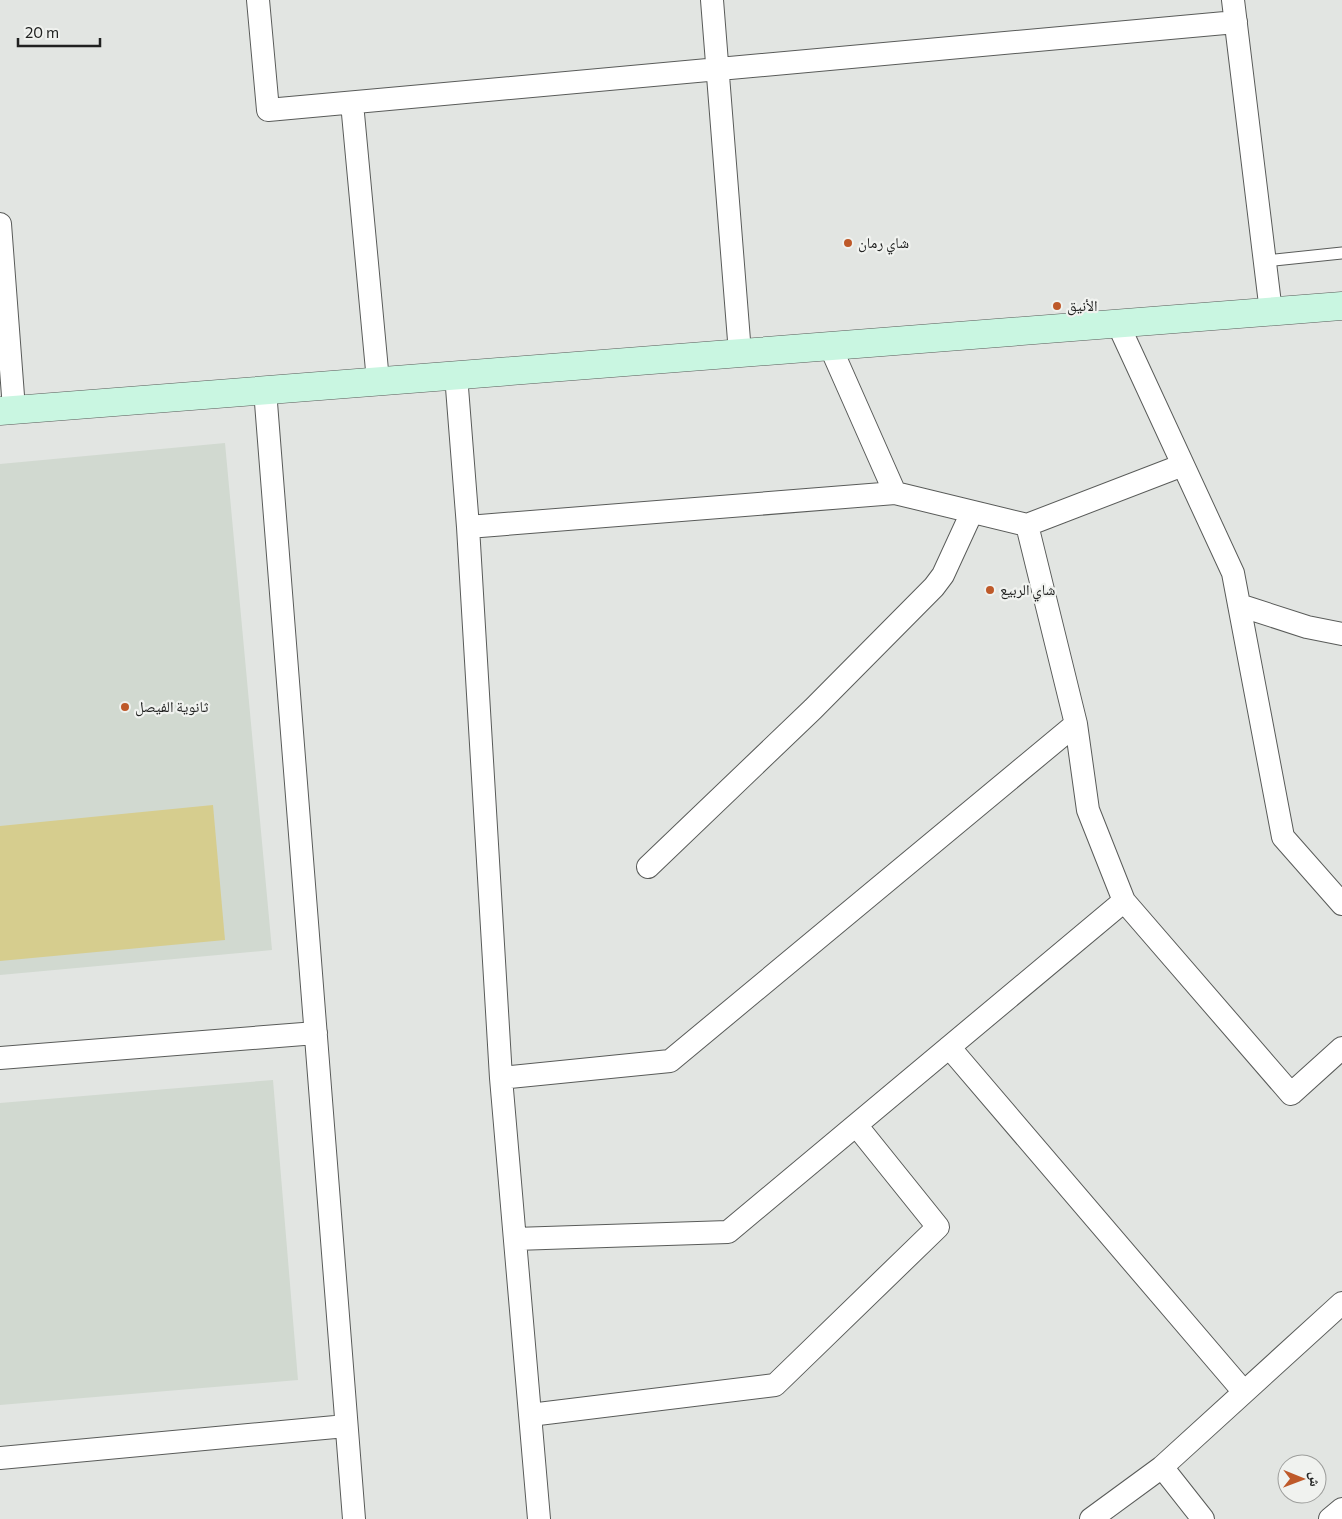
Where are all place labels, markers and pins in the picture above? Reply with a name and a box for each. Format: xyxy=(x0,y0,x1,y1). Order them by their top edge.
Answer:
place label: شاي رمان xyxy=(858,233,909,255)
marker: شاي رمان xyxy=(842,237,854,249)
place label: الأنيق xyxy=(1067,296,1098,316)
marker: الأنيق xyxy=(1051,300,1063,312)
place label: شاي الربيع xyxy=(1000,580,1055,602)
marker: شاي الربيع xyxy=(984,584,996,596)
place label: ثانوية الفيصل xyxy=(135,697,208,717)
marker: ثانوية الفيصل xyxy=(119,701,131,713)

